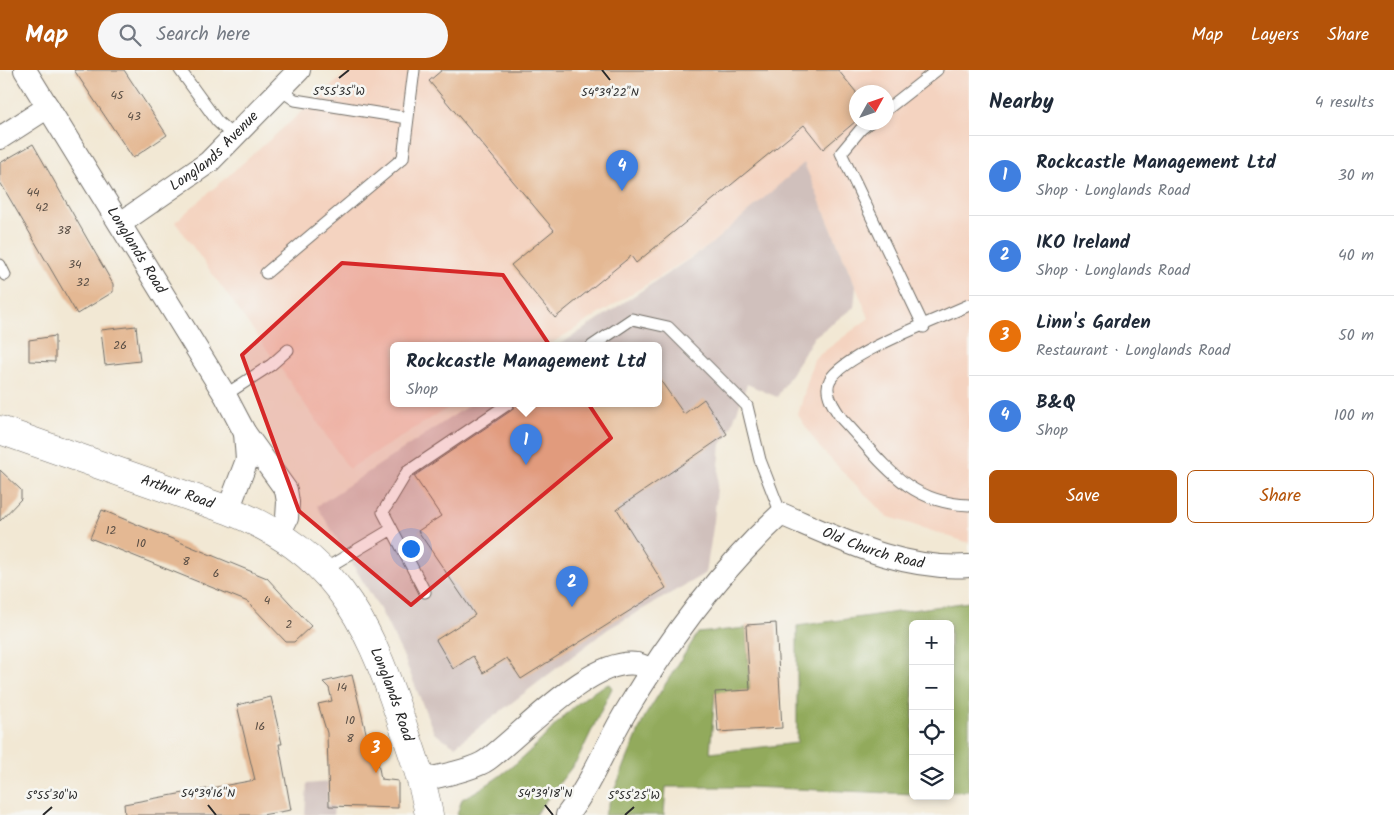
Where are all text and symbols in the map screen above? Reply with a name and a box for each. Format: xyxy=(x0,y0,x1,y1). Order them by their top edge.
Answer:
search box xyxy=(98,13,448,58)
text: Map xyxy=(25,16,68,55)
text: Search here xyxy=(156,20,250,50)
icon: search xyxy=(116,21,144,49)
text: Map xyxy=(1192,21,1223,50)
text: Layers xyxy=(1251,21,1299,50)
text: Share xyxy=(1327,21,1369,50)
text: 5°55'35"W xyxy=(313,82,365,101)
text: 54°39'22"N xyxy=(581,83,639,102)
north arrow xyxy=(849,85,894,130)
house number: 45 xyxy=(110,86,125,105)
text: Nearby xyxy=(989,86,1054,119)
text: 4 results xyxy=(1315,90,1374,115)
street label: Longlands Avenue xyxy=(165,105,265,198)
house number: 43 xyxy=(127,107,141,126)
text: Rockcastle Management Ltd xyxy=(1036,148,1276,178)
pin: 4 xyxy=(606,150,638,191)
text: 1 xyxy=(1003,163,1007,188)
text: 30 m xyxy=(1338,163,1374,188)
text: Shop · Longlands Road xyxy=(1036,178,1190,203)
house number: 44 xyxy=(26,183,40,202)
house number: 42 xyxy=(35,198,49,217)
street label: Longlands Road xyxy=(100,202,173,299)
house number: 38 xyxy=(57,221,72,240)
text: IKO Ireland xyxy=(1036,228,1130,258)
text: 2 xyxy=(1000,243,1010,268)
text: 40 m xyxy=(1338,243,1374,268)
house number: 34 xyxy=(68,255,82,274)
text: Shop · Longlands Road xyxy=(1036,258,1190,283)
house number: 32 xyxy=(76,273,90,292)
text: Linn's Garden xyxy=(1036,308,1151,338)
text: 3 xyxy=(1001,323,1009,348)
text: 50 m xyxy=(1338,323,1374,348)
house number: 26 xyxy=(113,336,127,355)
text: Restaurant · Longlands Road xyxy=(1036,338,1230,363)
popup xyxy=(390,342,662,407)
text: Rockcastle Management Ltd xyxy=(406,347,646,377)
text: Shop xyxy=(406,377,438,402)
text: B&Q xyxy=(1036,388,1075,418)
text: 4 xyxy=(1001,403,1009,428)
text: 100 m xyxy=(1334,403,1374,428)
text: Shop xyxy=(1036,418,1068,443)
pin: 1 xyxy=(510,424,542,465)
street label: Arthur Road xyxy=(137,468,218,516)
button: Save xyxy=(989,470,1177,523)
button: Share xyxy=(1187,470,1374,523)
house number: 12 xyxy=(106,521,116,540)
street label: Old Church Road xyxy=(818,521,926,576)
house number: 10 xyxy=(136,534,146,553)
your location xyxy=(398,536,424,562)
house number: 8 xyxy=(182,552,190,571)
house number: 6 xyxy=(213,564,219,583)
pin: 2 xyxy=(556,566,588,607)
house number: 4 xyxy=(264,591,271,610)
house number: 2 xyxy=(286,615,293,634)
map controls xyxy=(909,620,954,800)
button: + xyxy=(909,620,954,665)
street label: Longlands Road xyxy=(363,643,420,745)
button: − xyxy=(909,665,954,710)
house number: 14 xyxy=(337,678,348,697)
button: locate xyxy=(909,710,954,755)
house number: 10 xyxy=(345,711,355,730)
house number: 16 xyxy=(255,717,265,736)
house number: 8 xyxy=(346,729,354,748)
pin: 3 xyxy=(360,732,392,773)
button: layers xyxy=(909,755,954,800)
text: 54°39'16"N xyxy=(181,784,235,803)
text: 54°39'18"N xyxy=(518,784,572,803)
text: 5°55'30"W xyxy=(26,786,78,805)
text: 5°55'25"W xyxy=(608,786,660,805)

